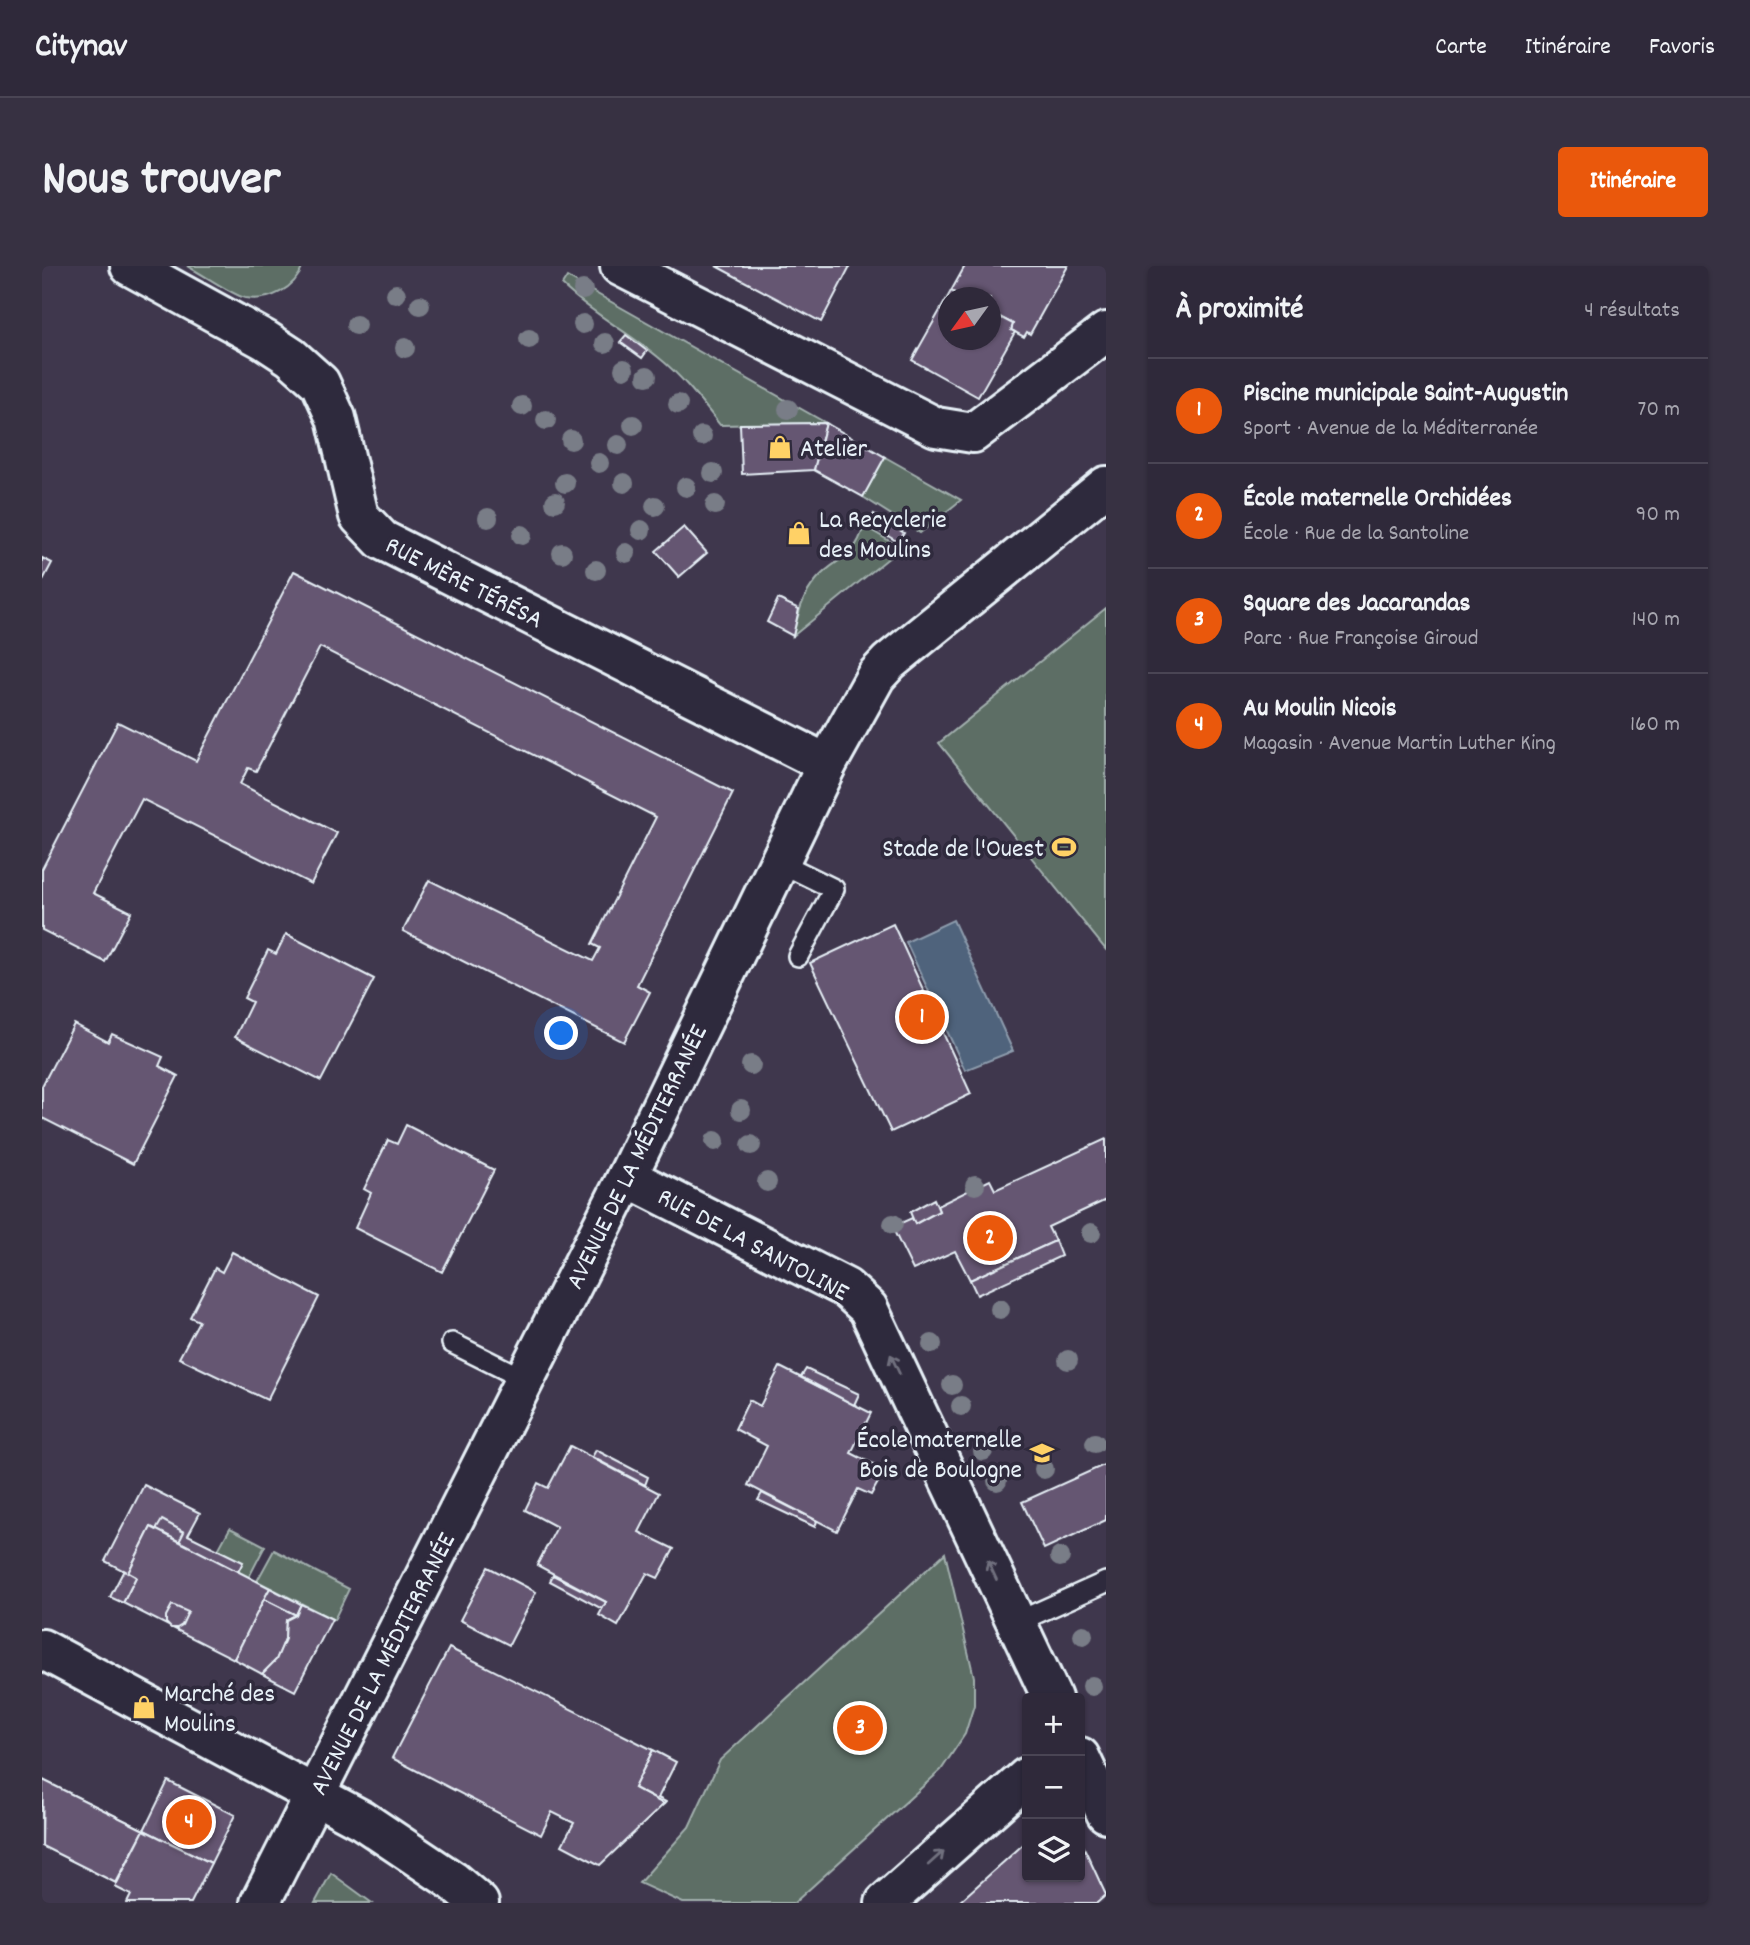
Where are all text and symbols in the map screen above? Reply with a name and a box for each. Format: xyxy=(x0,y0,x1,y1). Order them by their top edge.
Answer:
text: Citynav xyxy=(35,25,127,72)
text: Carte xyxy=(1435,31,1487,65)
text: Itinéraire xyxy=(1525,31,1611,65)
text: Favoris xyxy=(1649,31,1715,65)
text: Nous trouver xyxy=(42,147,280,217)
button: Itinéraire xyxy=(1558,147,1708,217)
north arrow xyxy=(938,287,1001,350)
text: À proximité xyxy=(1176,290,1303,333)
text: 4 résultats xyxy=(1584,295,1680,328)
text: Piscine municipale Saint-Augustin xyxy=(1243,376,1568,413)
text: 1 xyxy=(1196,394,1202,427)
text: 70 m xyxy=(1638,394,1680,427)
text: Sport · Avenue de la Méditerranée xyxy=(1243,413,1538,446)
place label: Atelier xyxy=(800,432,868,469)
shop icon: Atelier xyxy=(766,433,794,461)
text: École maternelle Orchidées xyxy=(1243,481,1512,518)
text: 2 xyxy=(1194,499,1204,532)
text: 90 m xyxy=(1636,499,1680,532)
place label: La Recyclerie des Moulins xyxy=(819,503,947,570)
text: École · Rue de la Santoline xyxy=(1243,518,1469,551)
shop icon: La Recyclerie des Moulins xyxy=(785,519,813,547)
street label: RUE MÈRE TÉRÉSA xyxy=(378,528,549,640)
text: Square des Jacarandas xyxy=(1243,586,1471,623)
text: 3 xyxy=(1194,604,1204,637)
text: 140 m xyxy=(1632,604,1680,637)
text: Parc · Rue Françoise Giroud xyxy=(1243,623,1479,656)
text: Au Moulin Nicois xyxy=(1243,691,1397,728)
text: 4 xyxy=(1194,709,1204,742)
text: 160 m xyxy=(1630,709,1680,742)
text: Magasin · Avenue Martin Luther King xyxy=(1243,728,1556,761)
place label: Stade de l'Ouest xyxy=(882,832,1044,869)
sports icon: Stade de l'Ouest xyxy=(1050,833,1078,861)
pin: 1 xyxy=(899,991,945,1043)
your location xyxy=(544,1016,578,1050)
street label: AVENUE DE LA MÉDITERRANÉE xyxy=(558,1019,718,1296)
street label: RUE DE LA SANTOLINE xyxy=(650,1180,855,1312)
pin: 2 xyxy=(967,1212,1013,1264)
one-way arrow xyxy=(888,1354,901,1375)
place label: École maternelle Bois de Boulogne xyxy=(857,1423,1022,1490)
school or university icon: École maternelle Bois de Boulogne xyxy=(1028,1439,1056,1467)
street label: AVENUE DE LA MÉDITERRANÉE xyxy=(302,1527,467,1802)
one-way arrow xyxy=(985,1560,998,1581)
place label: Marché des Moulins xyxy=(164,1677,275,1744)
shop icon: Marché des Moulins xyxy=(130,1693,158,1721)
map controls xyxy=(1022,1693,1085,1882)
button: + xyxy=(1022,1693,1085,1756)
pin: 3 xyxy=(837,1702,883,1754)
button: − xyxy=(1022,1756,1085,1819)
pin: 4 xyxy=(166,1796,212,1848)
button: layers xyxy=(1022,1819,1085,1882)
one-way arrow xyxy=(927,1849,944,1866)

